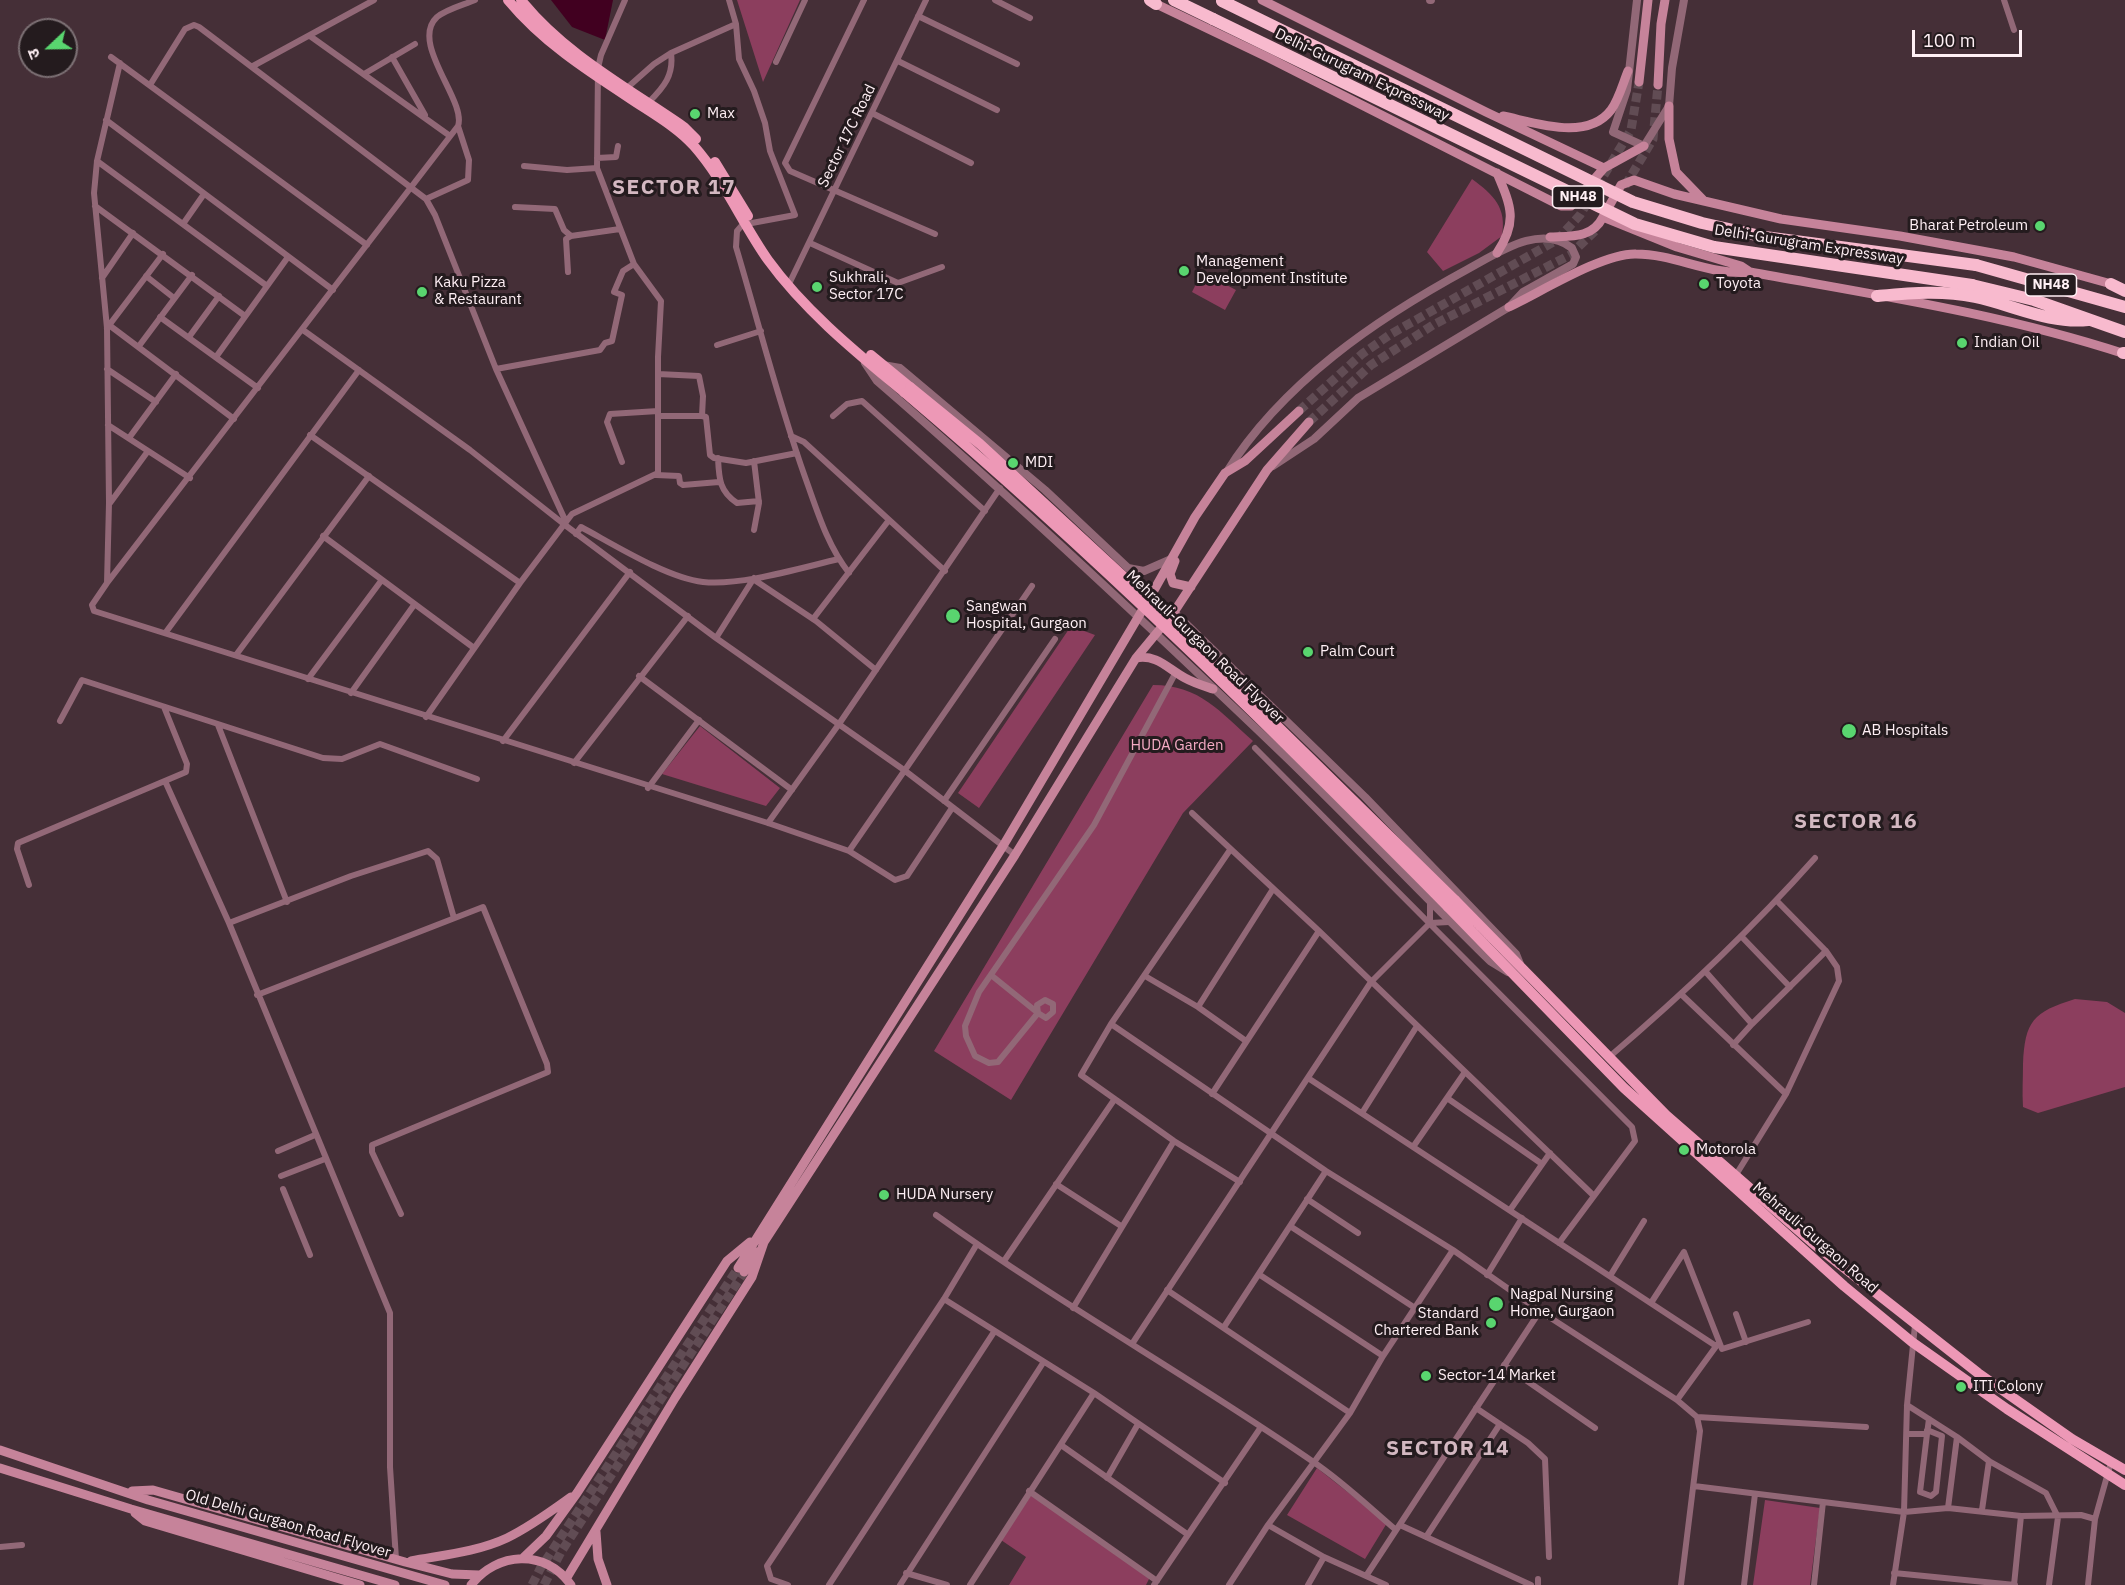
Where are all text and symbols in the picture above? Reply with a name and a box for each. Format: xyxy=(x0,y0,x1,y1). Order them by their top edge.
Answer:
north arrow xyxy=(18,18,78,78)
scale bar xyxy=(1915,18,2024,56)
street label: Delhi-Gurugram Expressway xyxy=(1272,25,1452,125)
text: 100 m xyxy=(1923,29,1975,52)
text: उ xyxy=(22,46,44,62)
street label: Sector 17C Road xyxy=(814,82,880,190)
place label: Max xyxy=(707,105,735,123)
marker: Max xyxy=(688,107,702,121)
district label: SECTOR 17 xyxy=(612,175,736,201)
road number: NH48 xyxy=(1552,186,1604,208)
place label: Bharat Petroleum xyxy=(1909,217,2028,235)
marker: Bharat Petroleum xyxy=(2033,219,2047,233)
street label: Delhi-Gurugram Expressway xyxy=(1713,221,1905,269)
place label: Management Development Institute xyxy=(1196,253,1347,288)
marker: Management Development Institute xyxy=(1177,264,1191,278)
place label: Sukhrali, Sector 17C xyxy=(829,269,903,304)
place label: Kaku Pizza & Restaurant xyxy=(434,274,522,309)
road number: NH48 xyxy=(2026,274,2076,296)
place label: Toyota xyxy=(1716,275,1761,293)
marker: Toyota xyxy=(1697,277,1711,291)
marker: Sukhrali, Sector 17C xyxy=(810,280,824,294)
marker: Kaku Pizza & Restaurant xyxy=(415,285,429,299)
place label: Indian Oil xyxy=(1974,334,2039,352)
marker: Indian Oil xyxy=(1955,336,1969,350)
place label: MDI xyxy=(1025,454,1053,472)
marker: MDI xyxy=(1006,456,1020,470)
street label: Mehrauli-Gurgaon Road Flyover xyxy=(1122,567,1288,727)
place label: Sangwan Hospital, Gurgaon xyxy=(966,598,1087,633)
marker: Sangwan Hospital, Gurgaon xyxy=(944,607,962,625)
place label: Palm Court xyxy=(1320,643,1395,661)
marker: Palm Court xyxy=(1301,645,1315,659)
marker: AB Hospitals xyxy=(1840,722,1858,740)
place label: AB Hospitals xyxy=(1862,722,1948,740)
park label: HUDA Garden xyxy=(1130,737,1224,755)
district label: SECTOR 16 xyxy=(1794,809,1918,835)
place label: Motorola xyxy=(1696,1141,1756,1159)
marker: Motorola xyxy=(1677,1143,1691,1157)
street label: Mehrauli-Gurgaon Road xyxy=(1749,1179,1881,1297)
place label: HUDA Nursery xyxy=(896,1186,993,1204)
marker: HUDA Nursery xyxy=(877,1188,891,1202)
place label: Nagpal Nursing Home, Gurgaon xyxy=(1510,1286,1615,1321)
marker: Nagpal Nursing Home, Gurgaon xyxy=(1487,1295,1505,1313)
place label: Standard Chartered Bank xyxy=(1374,1305,1479,1340)
marker: Standard Chartered Bank xyxy=(1484,1316,1498,1330)
place label: Sector-14 Market xyxy=(1438,1367,1556,1385)
marker: Sector-14 Market xyxy=(1419,1369,1433,1383)
place label: ITI Colony xyxy=(1973,1378,2043,1396)
marker: ITI Colony xyxy=(1954,1380,1968,1394)
district label: SECTOR 14 xyxy=(1386,1436,1510,1462)
street label: Old Delhi Gurgaon Road Flyover xyxy=(183,1486,393,1562)

